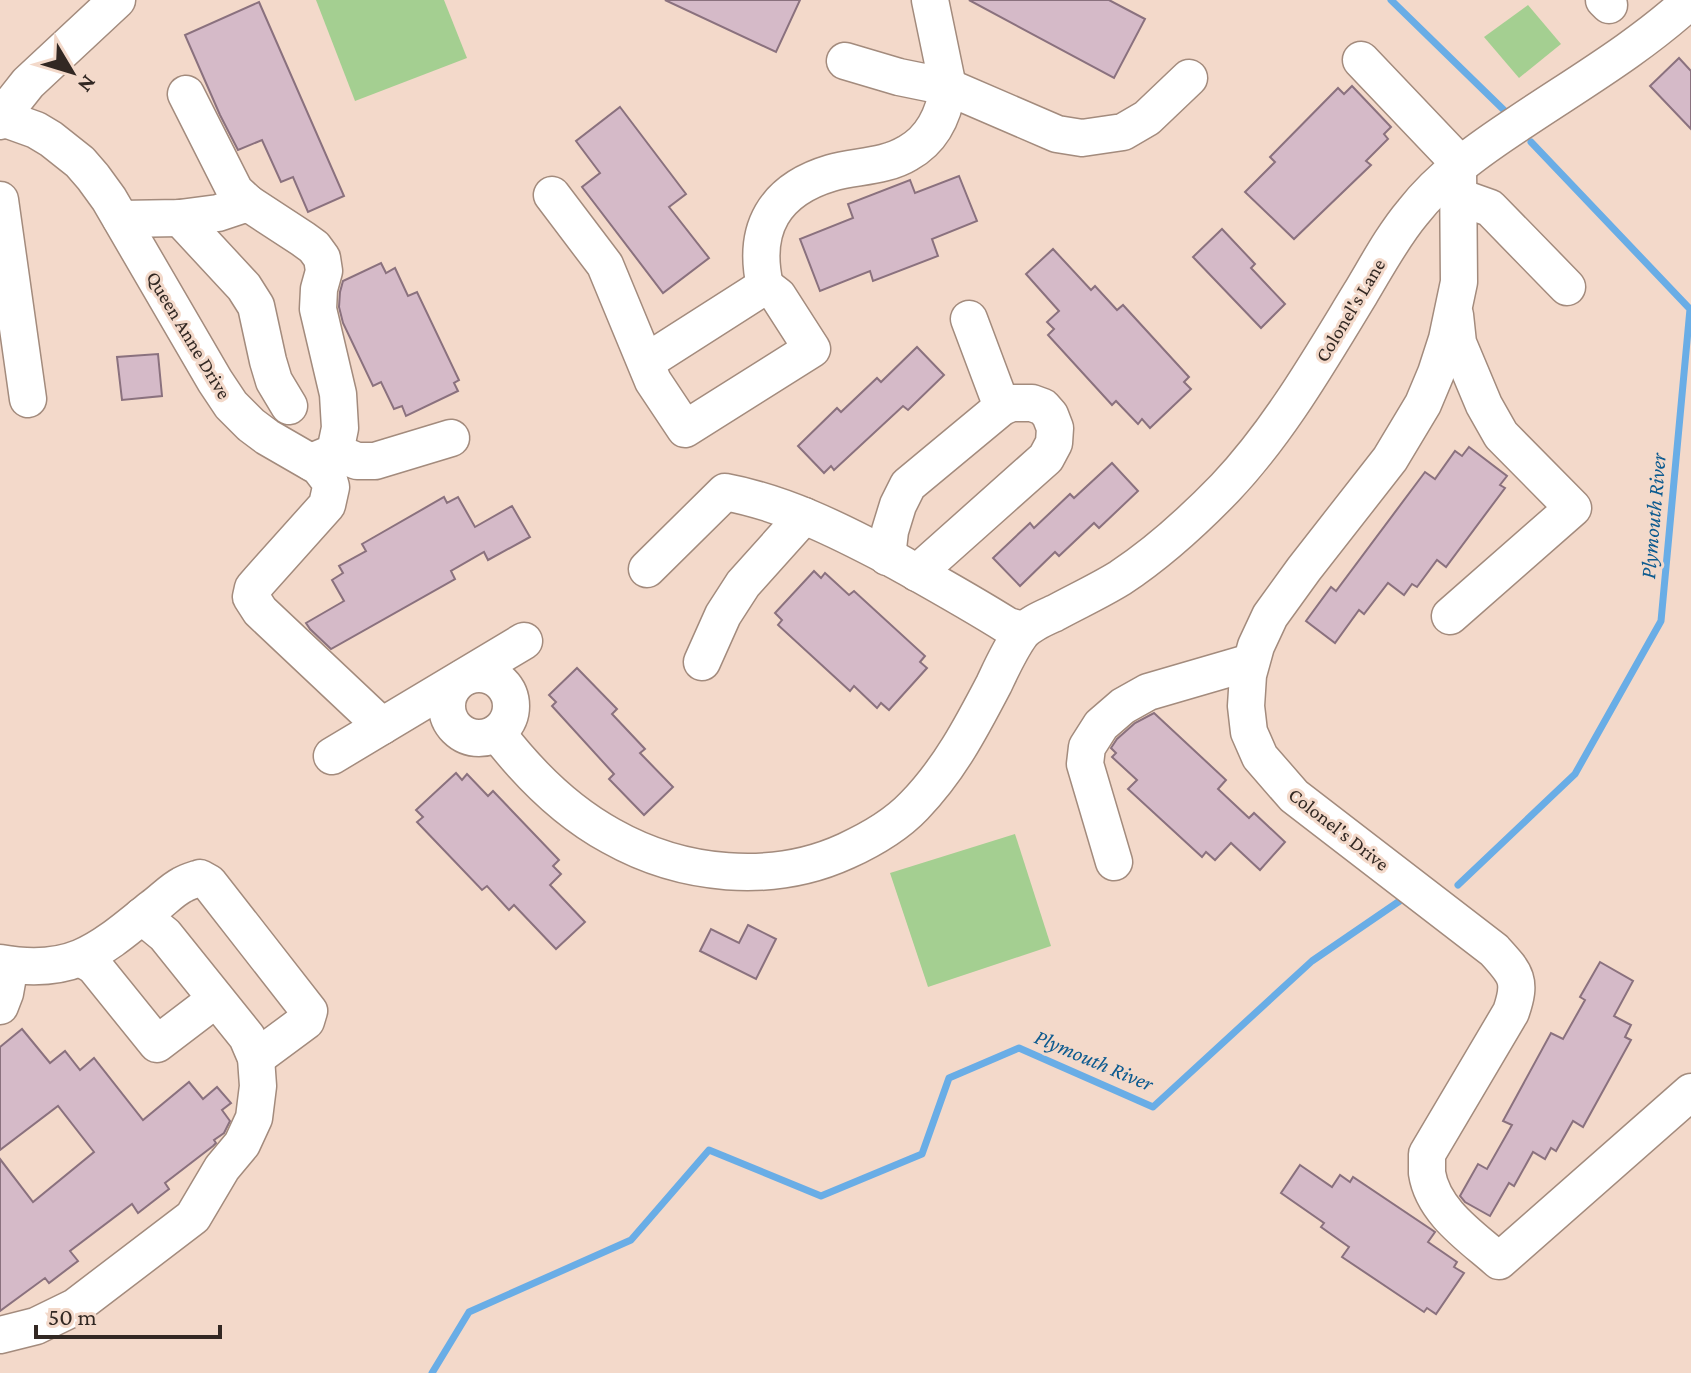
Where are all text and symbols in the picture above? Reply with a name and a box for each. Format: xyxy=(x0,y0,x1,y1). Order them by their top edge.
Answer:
north arrow xyxy=(32,32,112,112)
text: N xyxy=(73,70,102,98)
street label: Colonel's Lane xyxy=(1311,254,1390,366)
street label: Queen Anne Drive xyxy=(142,267,236,403)
water label: Plymouth River xyxy=(1635,451,1671,580)
street label: Colonel's Drive xyxy=(1284,783,1394,875)
water label: Plymouth River xyxy=(1031,1024,1158,1097)
scale bar xyxy=(36,1289,220,1339)
text: 50 m xyxy=(48,1303,97,1330)

